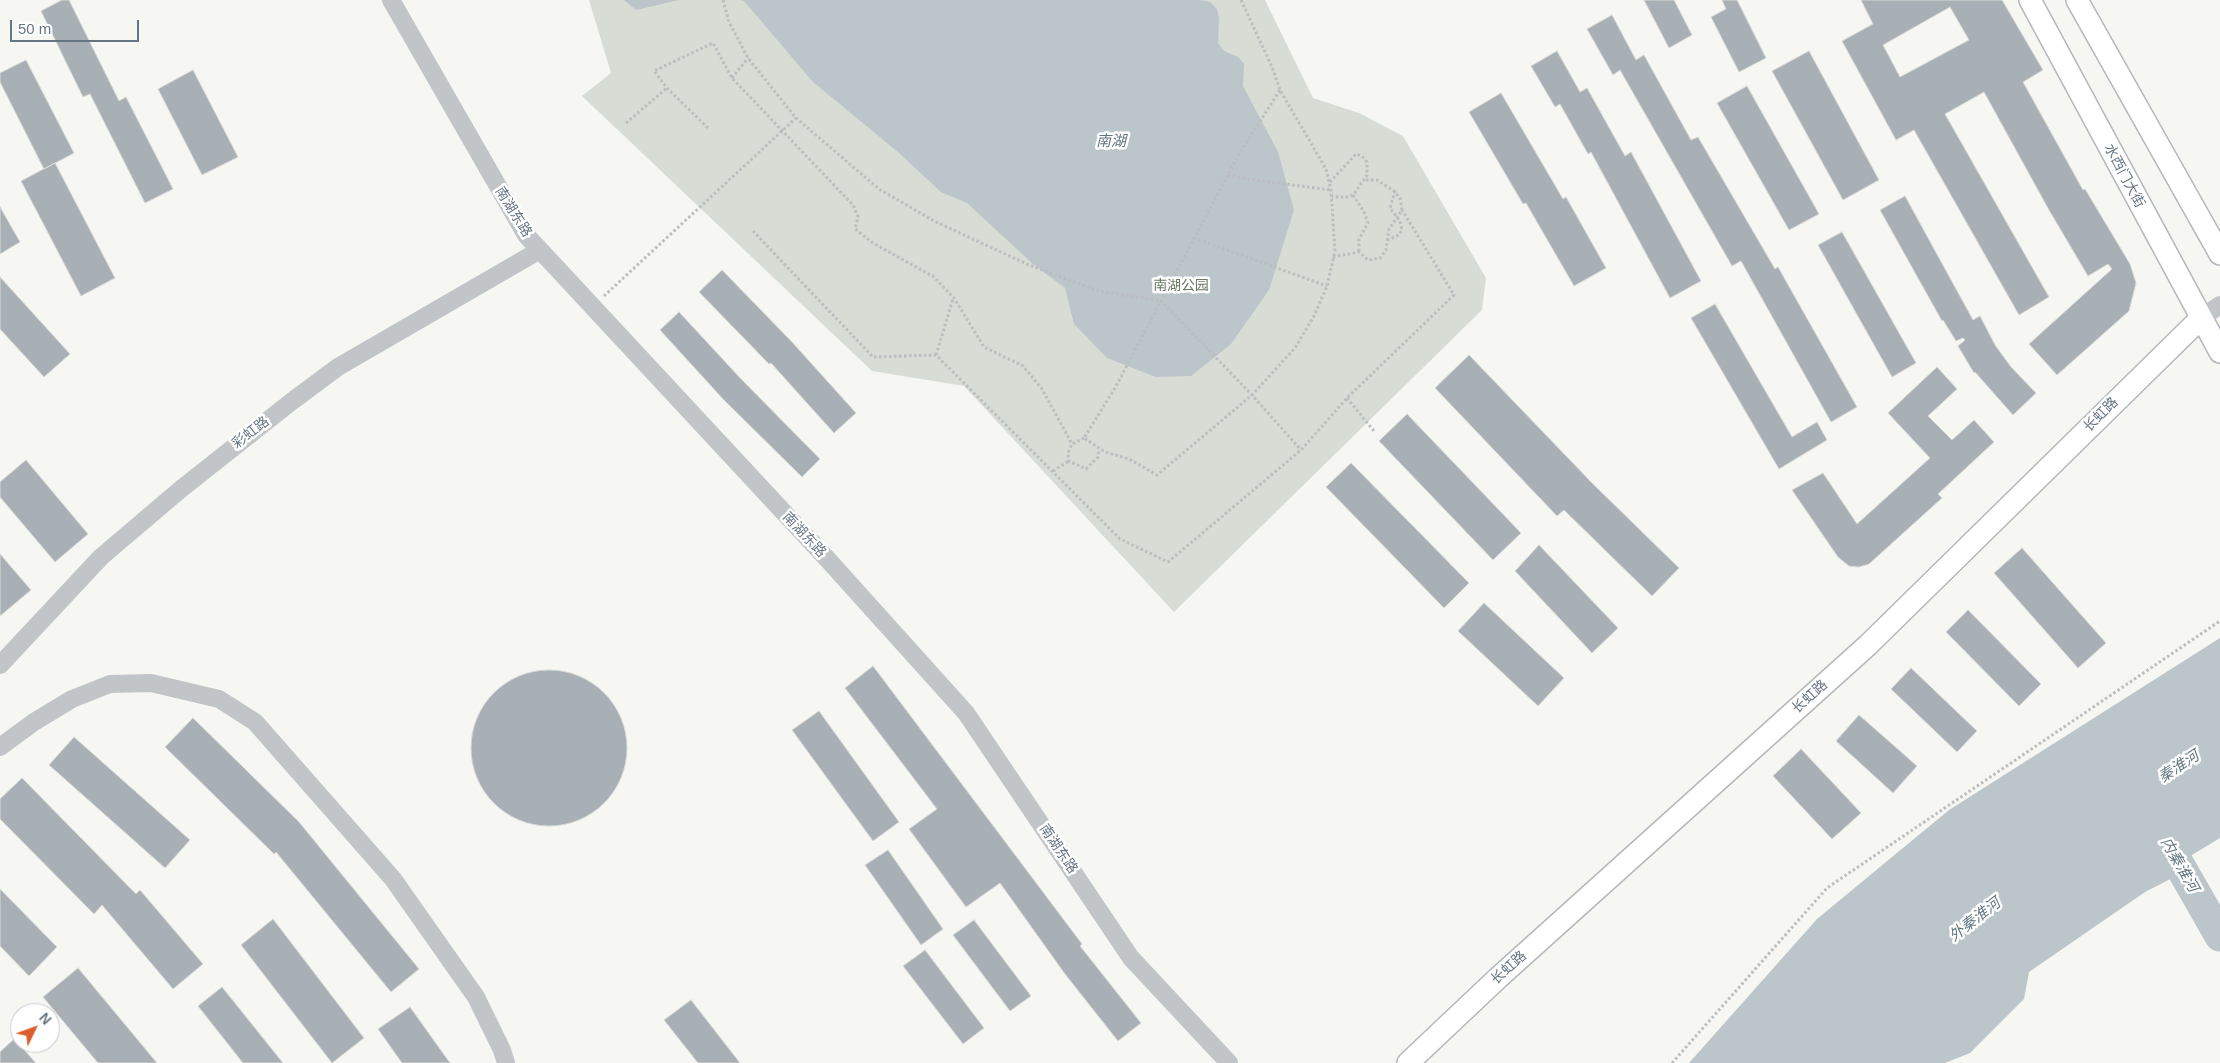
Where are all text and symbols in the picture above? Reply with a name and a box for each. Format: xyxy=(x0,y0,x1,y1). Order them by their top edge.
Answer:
scale bar xyxy=(12,10,141,42)
text: 50 m xyxy=(18,20,51,37)
water label: 南湖 xyxy=(1096,133,1126,151)
street label: 水西门大街 xyxy=(2100,141,2148,211)
street label: 南湖东路 xyxy=(491,184,535,240)
park label: 南湖公园 xyxy=(1153,278,1209,294)
street label: 长虹路 xyxy=(2080,394,2122,436)
street label: 彩虹路 xyxy=(229,413,273,453)
street label: 南湖东路 xyxy=(779,509,829,561)
street label: 长虹路 xyxy=(1789,677,1831,717)
water label: 秦淮河 xyxy=(2155,747,2203,787)
street label: 南湖东路 xyxy=(1035,821,1081,877)
water label: 内秦淮河 xyxy=(2156,835,2202,895)
water label: 外秦淮河 xyxy=(1946,894,2004,946)
street label: 长虹路 xyxy=(1488,948,1530,988)
north arrow xyxy=(10,1003,60,1053)
text: N xyxy=(36,1010,55,1028)

